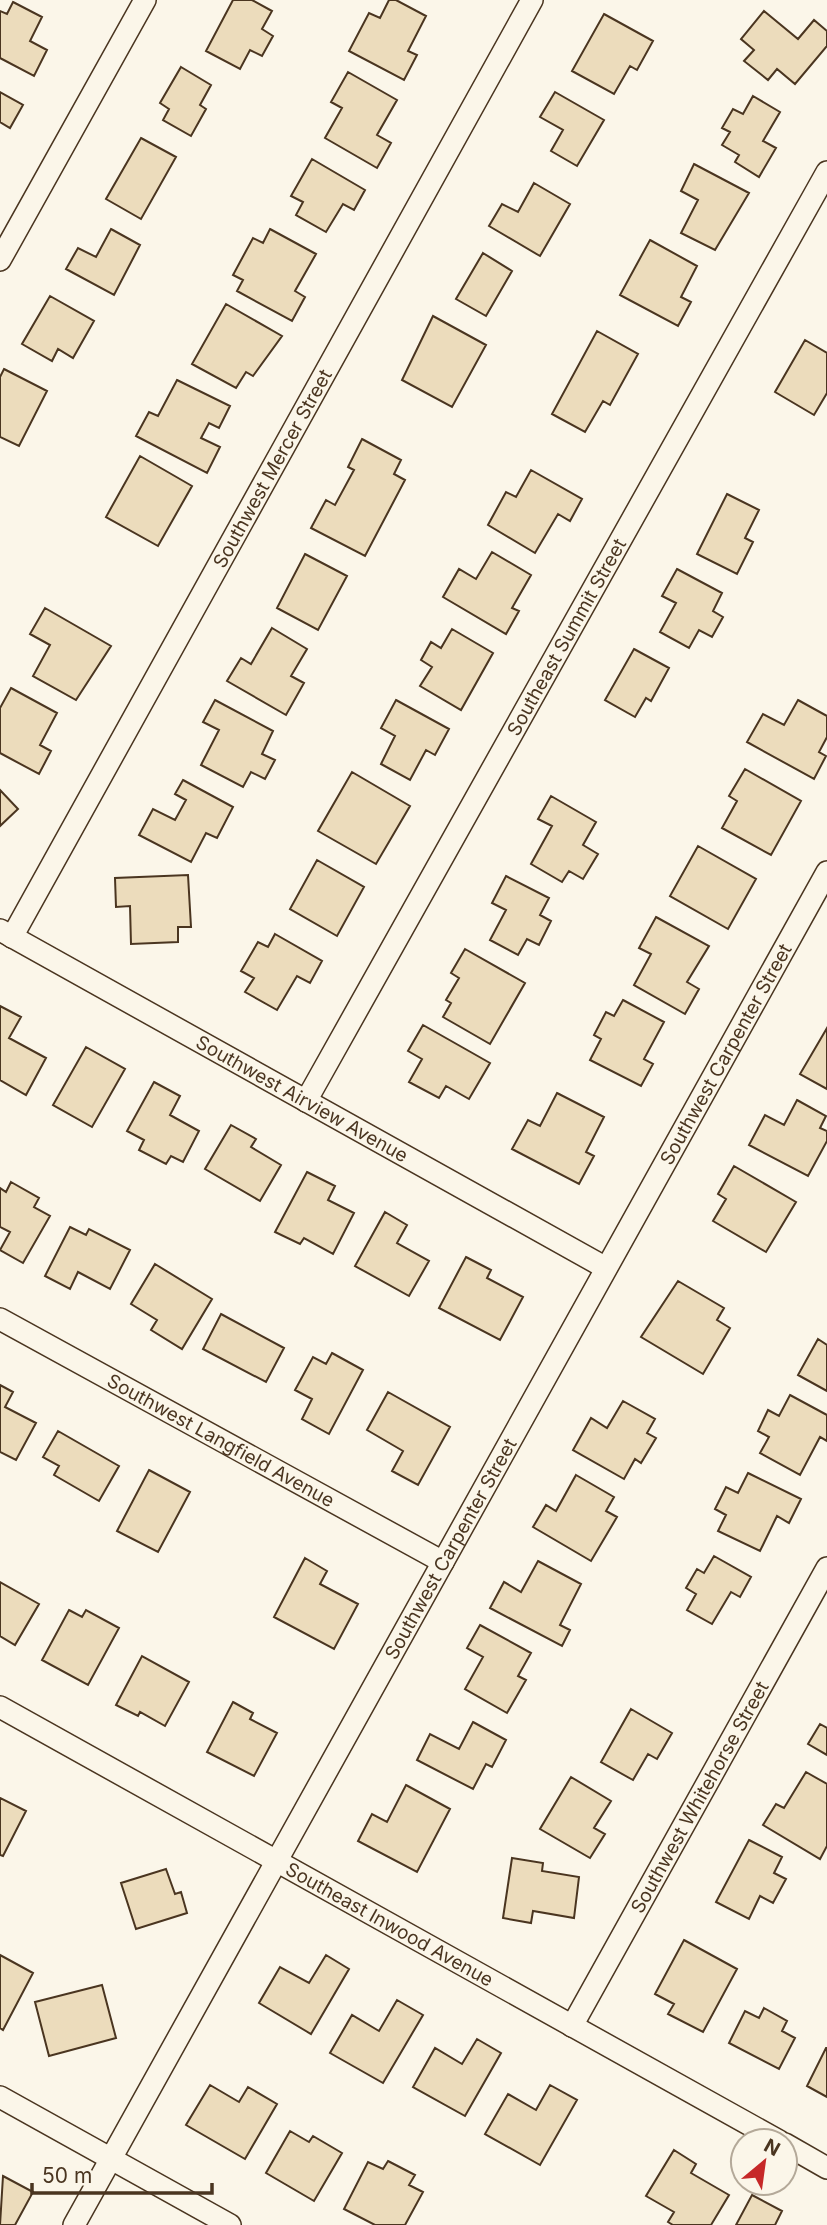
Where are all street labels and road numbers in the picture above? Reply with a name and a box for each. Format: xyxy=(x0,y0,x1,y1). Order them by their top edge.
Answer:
street label: Southwest Mercer Street xyxy=(208,365,336,572)
street label: Southeast Summit Street xyxy=(502,534,631,740)
street label: Southwest Carpenter Street xyxy=(655,940,796,1169)
street label: Southwest Airview Avenue xyxy=(192,1030,412,1167)
street label: Southwest Langfield Avenue xyxy=(103,1369,339,1512)
street label: Southwest Carpenter Street xyxy=(380,1434,521,1663)
street label: Southwest Whitehorse Street xyxy=(626,1677,773,1917)
street label: Southeast Inwood Avenue xyxy=(282,1857,497,1991)

